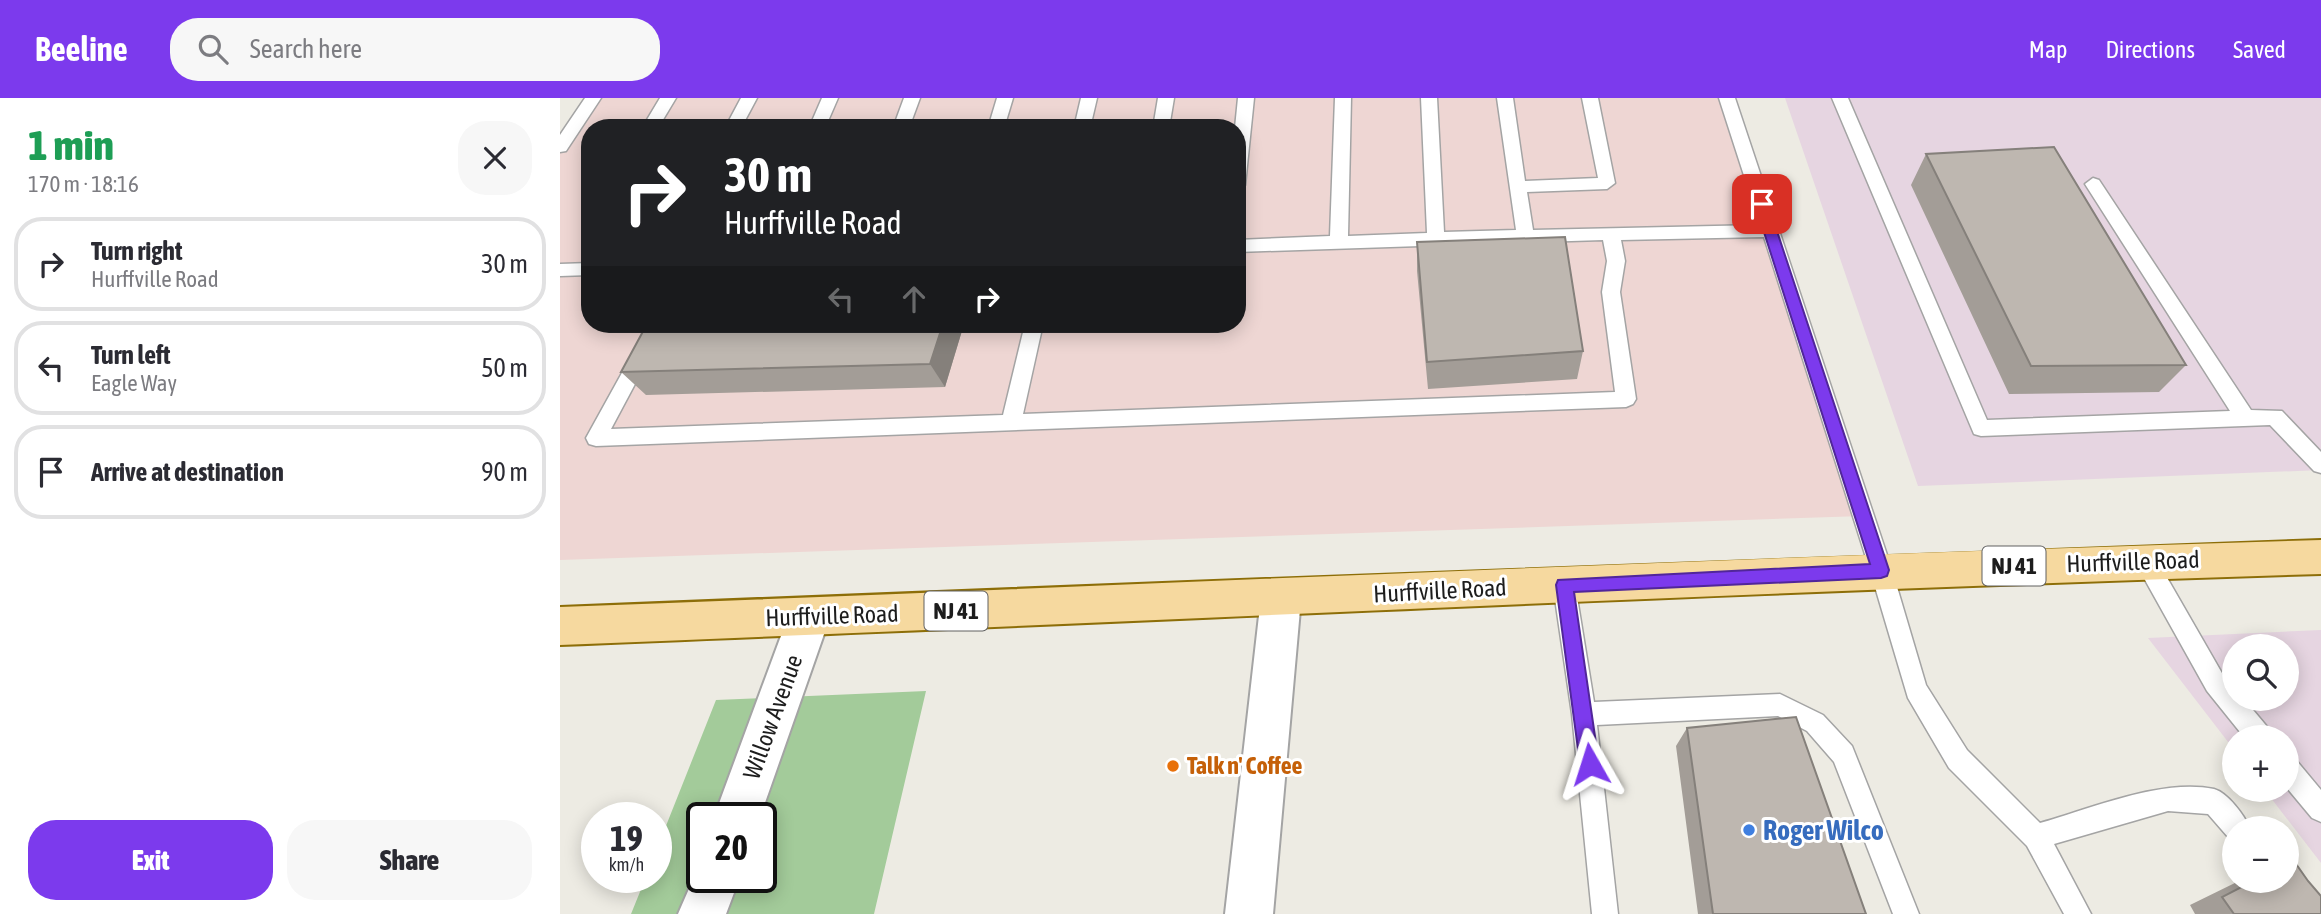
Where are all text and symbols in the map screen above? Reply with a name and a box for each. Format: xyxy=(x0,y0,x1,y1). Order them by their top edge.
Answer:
search box xyxy=(170,18,660,81)
text: Beeline xyxy=(35,30,128,68)
icon: search xyxy=(194,30,232,68)
text: Search here xyxy=(250,34,362,64)
text: Map xyxy=(2029,36,2067,63)
text: Directions xyxy=(2105,36,2195,63)
text: Saved xyxy=(2233,36,2286,63)
text: 1 min xyxy=(28,121,114,169)
button: close xyxy=(458,121,532,195)
text: 30 m xyxy=(724,146,812,202)
icon: right xyxy=(609,147,700,238)
text: 170 m · 18:16 xyxy=(28,171,139,197)
pin xyxy=(1732,174,1792,234)
icon: arrive xyxy=(1743,185,1781,223)
text: Hurffville Road xyxy=(724,204,902,241)
text: Turn right xyxy=(91,236,182,266)
icon: right xyxy=(32,245,70,283)
text: 30 m xyxy=(481,249,528,279)
text: Hurffville Road xyxy=(91,266,219,292)
icon: left xyxy=(822,280,860,318)
icon: ahead xyxy=(895,280,933,318)
icon: right xyxy=(968,280,1006,318)
text: Turn left xyxy=(91,340,171,370)
icon: left xyxy=(32,349,70,387)
text: 50 m xyxy=(481,353,528,383)
text: Eagle Way xyxy=(91,370,177,396)
icon: arrive xyxy=(32,453,70,491)
text: Arrive at destination xyxy=(91,457,284,487)
text: 90 m xyxy=(481,457,528,487)
road number: NJ 41 xyxy=(1982,546,2046,586)
street label: Hurffville Road xyxy=(2066,546,2200,577)
street label: Hurffville Road xyxy=(1373,574,1507,607)
road number: NJ 41 xyxy=(924,592,988,631)
street label: Hurffville Road xyxy=(765,600,899,631)
map controls xyxy=(2222,634,2299,893)
button: search xyxy=(2222,634,2299,711)
street label: Willow Avenue xyxy=(738,651,808,783)
button: + xyxy=(2222,725,2299,802)
position arrow xyxy=(1553,727,1627,801)
place label: Talk n' Coffee xyxy=(1187,752,1302,779)
marker: Talk n' Coffee xyxy=(1165,758,1181,774)
speed limit sign: 20 xyxy=(686,802,777,893)
place label: Roger Wilco xyxy=(1763,814,1884,846)
button: − xyxy=(2222,816,2299,893)
text: 19 xyxy=(610,818,643,858)
button: Exit xyxy=(28,820,273,900)
button: Share xyxy=(287,820,532,900)
marker: Roger Wilco xyxy=(1741,822,1757,838)
text: km/h xyxy=(609,854,644,875)

